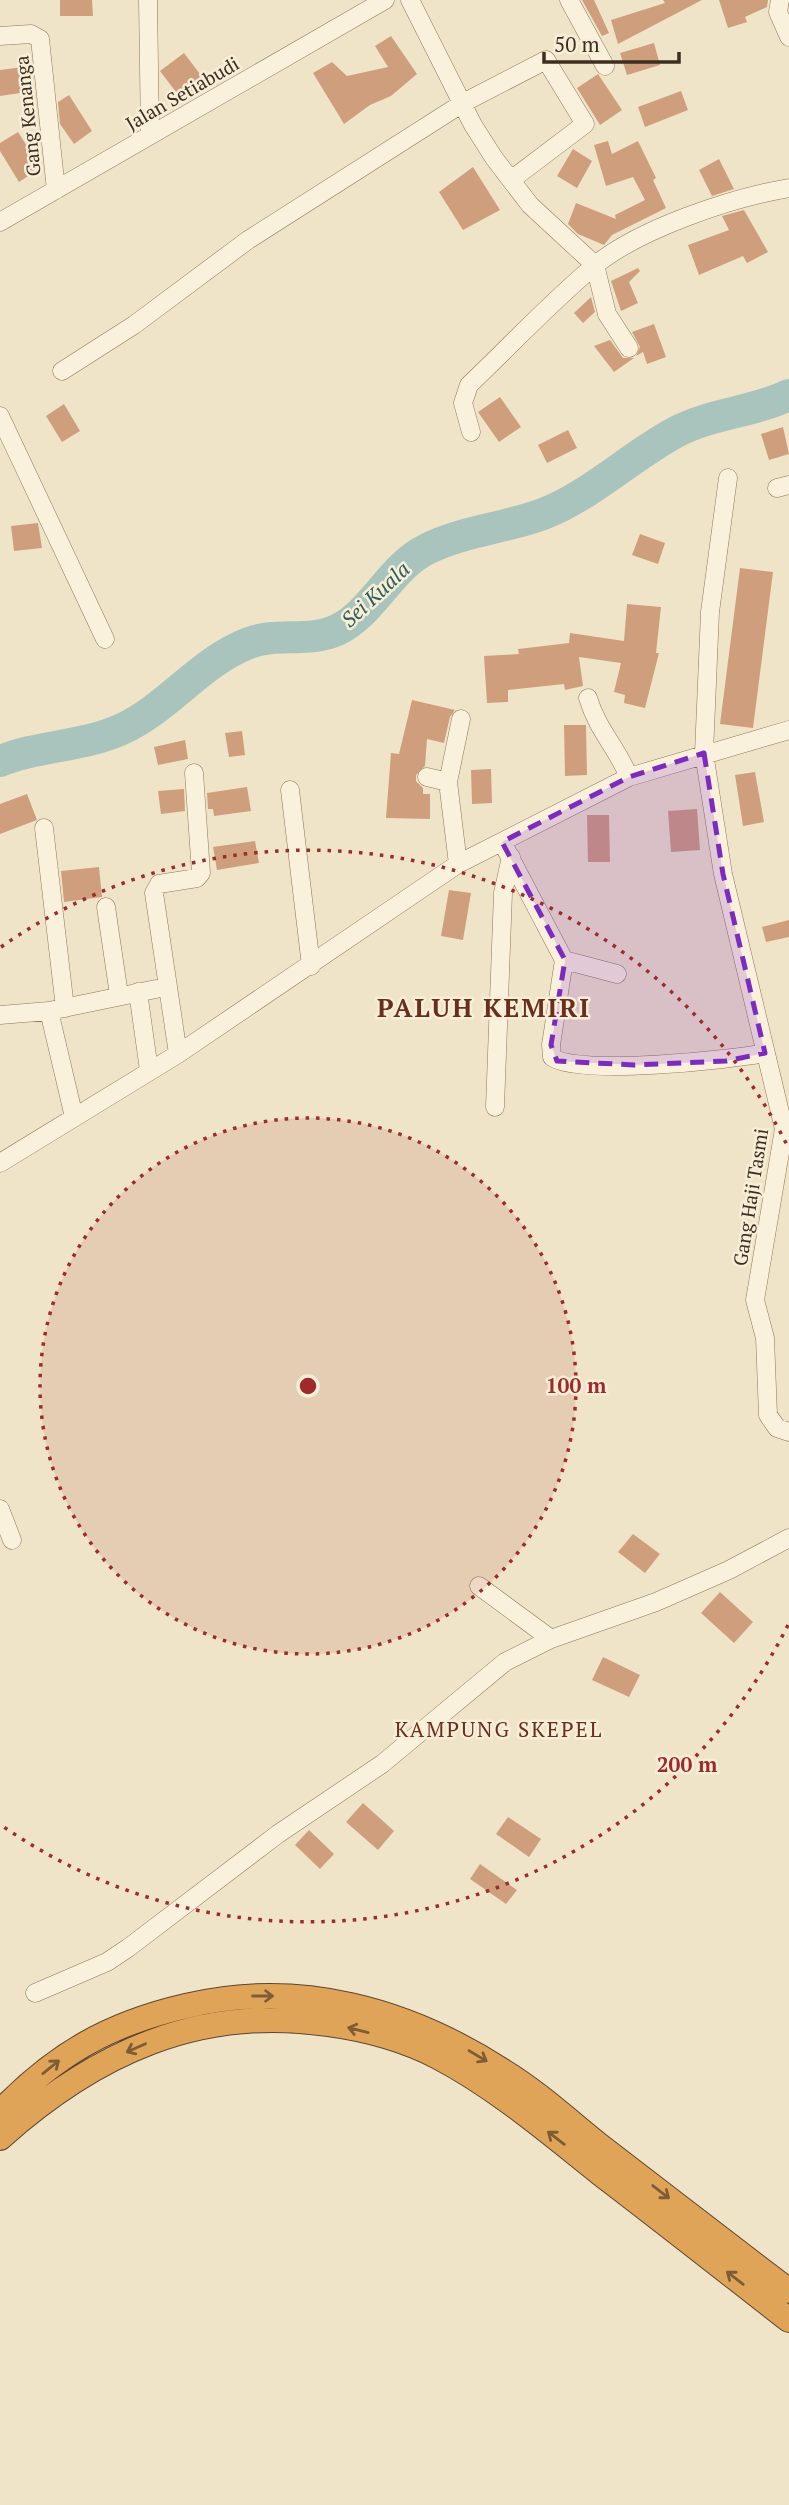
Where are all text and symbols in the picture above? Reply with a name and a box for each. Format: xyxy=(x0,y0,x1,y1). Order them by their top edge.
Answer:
scale bar xyxy=(544,21,679,65)
text: 50 m xyxy=(554,30,600,58)
street label: Jalan Setiabudi xyxy=(121,50,243,136)
street label: Gang Kenanga xyxy=(8,54,46,178)
water label: Sei Kuala xyxy=(335,555,415,633)
district label: PALUH KEMIRI xyxy=(377,990,591,1024)
street label: Gang Haji Tasmi xyxy=(727,1126,773,1268)
text: 100 m xyxy=(546,1371,607,1399)
centre of rings xyxy=(296,1374,320,1398)
district label: KAMPUNG SKEPEL xyxy=(395,1715,603,1743)
text: 200 m xyxy=(657,1750,718,1778)
one-way arrow xyxy=(251,1989,274,2003)
one-way arrow xyxy=(347,2023,370,2036)
one-way arrow xyxy=(126,2042,147,2055)
one-way arrow xyxy=(468,2049,488,2063)
one-way arrow xyxy=(42,2059,60,2075)
one-way arrow xyxy=(547,2131,565,2146)
one-way arrow xyxy=(651,2185,669,2200)
one-way arrow xyxy=(726,2270,745,2285)

